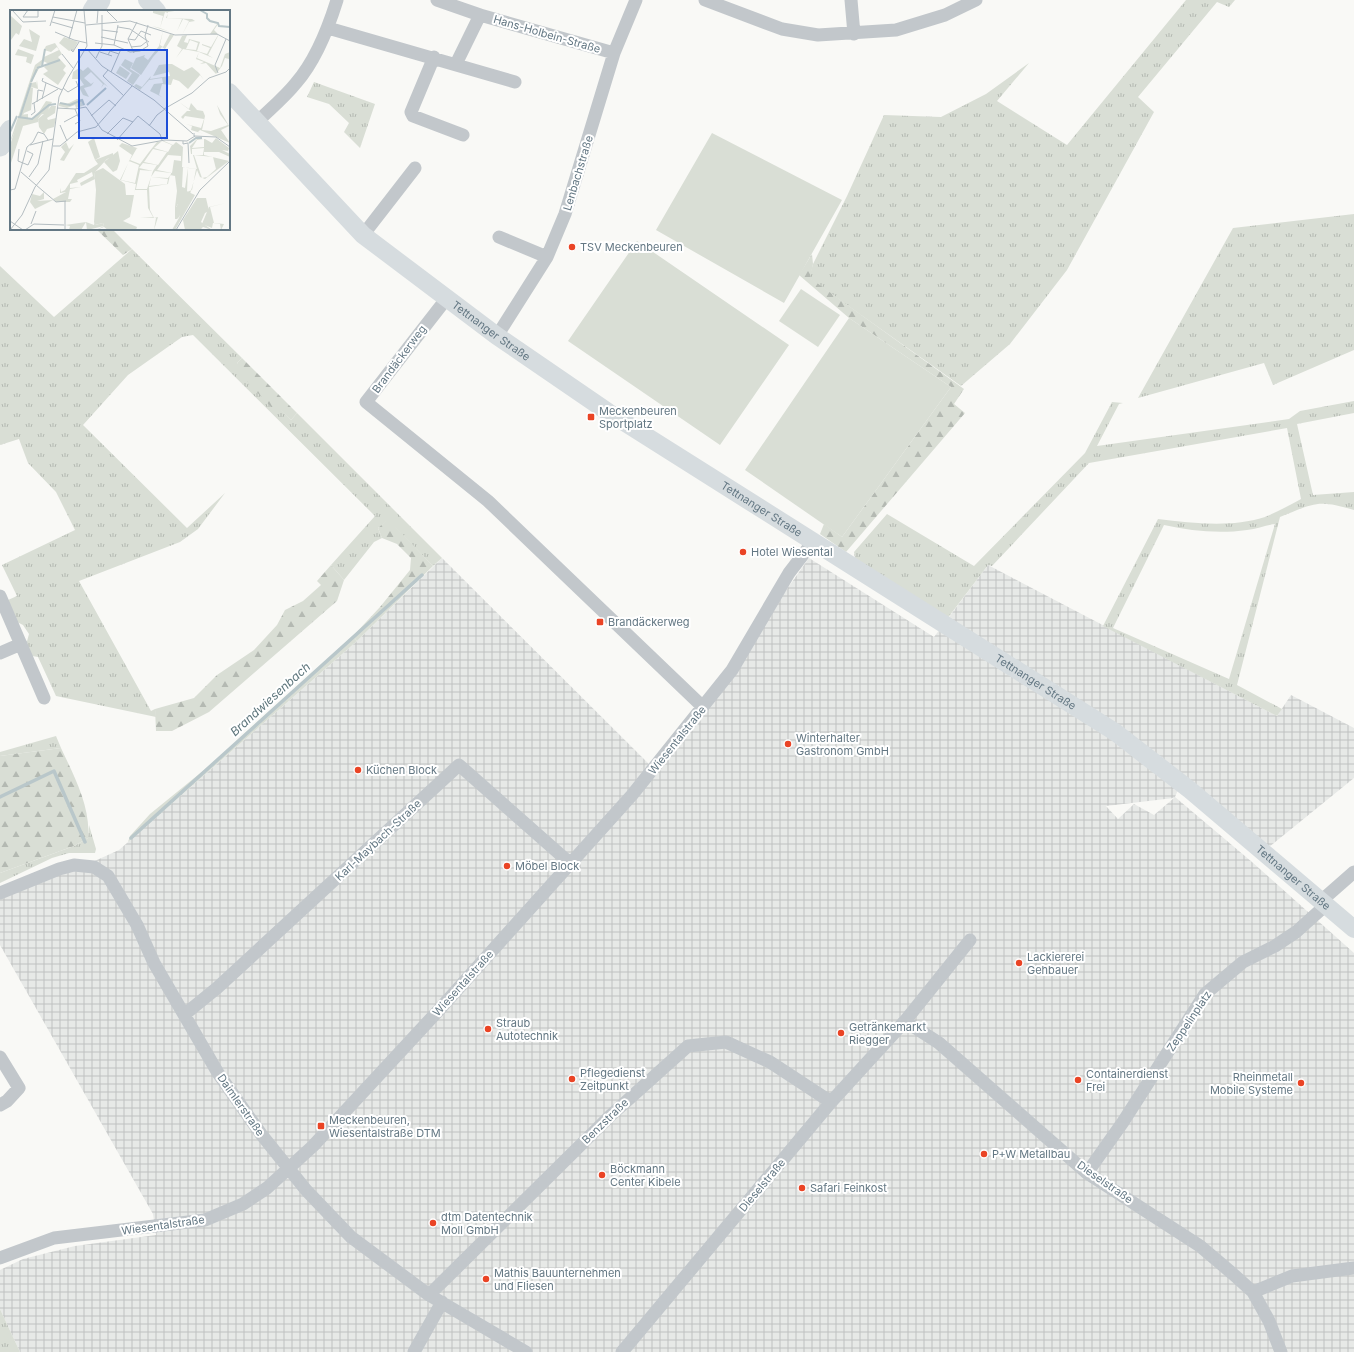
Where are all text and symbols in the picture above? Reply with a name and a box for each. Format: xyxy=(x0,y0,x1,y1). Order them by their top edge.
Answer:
inset map xyxy=(10,10,230,230)
street label: Hans-Holbein-Straße xyxy=(492,12,602,56)
street label: Lenbachstraße xyxy=(560,134,596,212)
place label: TSV Meckenbeuren xyxy=(580,240,683,254)
marker: TSV Meckenbeuren xyxy=(567,242,577,252)
street label: Tettnanger Straße xyxy=(449,298,533,364)
street label: Brandäckerweg xyxy=(369,322,429,396)
place label: Meckenbeuren Sportplatz xyxy=(599,404,677,431)
marker: Meckenbeuren Sportplatz xyxy=(586,412,596,422)
street label: Tettnanger Straße xyxy=(718,478,805,540)
place label: Hotel Wiesental xyxy=(751,545,833,559)
marker: Hotel Wiesental xyxy=(738,547,748,557)
place label: Brandäckerweg xyxy=(608,615,690,629)
marker: Brandäckerweg xyxy=(595,617,605,627)
street label: Tettnanger Straße xyxy=(992,651,1079,713)
water label: Brandwiesenbach xyxy=(227,659,313,739)
street label: Wiesentalstraße xyxy=(645,703,709,777)
place label: Winterhalter Gastronom GmbH xyxy=(796,731,889,758)
marker: Winterhalter Gastronom GmbH xyxy=(783,739,793,749)
place label: Küchen Block xyxy=(366,763,437,777)
marker: Küchen Block xyxy=(353,765,363,775)
street label: Karl-Maybach-Straße xyxy=(332,796,424,884)
street label: Tettnanger Straße xyxy=(1253,842,1333,913)
place label: Möbel Block xyxy=(515,859,579,873)
marker: Möbel Block xyxy=(502,861,512,871)
street label: Wiesentalstraße xyxy=(430,947,496,1019)
place label: Lackiererei Gehbauer xyxy=(1027,950,1084,977)
marker: Lackiererei Gehbauer xyxy=(1014,958,1024,968)
street label: Zeppelinplatz xyxy=(1164,988,1214,1054)
place label: Straub Autotechnik xyxy=(496,1016,558,1043)
place label: Getränkemarkt Riegger xyxy=(849,1020,926,1047)
marker: Straub Autotechnik xyxy=(483,1024,493,1034)
marker: Getränkemarkt Riegger xyxy=(836,1028,846,1038)
place label: Pflegedienst Zeitpunkt xyxy=(580,1066,645,1093)
place label: Containerdienst Frei xyxy=(1086,1067,1169,1094)
place label: Rheinmetall Mobile Systeme xyxy=(1210,1070,1293,1097)
street label: Daimlerstraße xyxy=(214,1071,268,1139)
marker: Pflegedienst Zeitpunkt xyxy=(567,1074,577,1084)
marker: Containerdienst Frei xyxy=(1073,1075,1083,1085)
marker: Rheinmetall Mobile Systeme xyxy=(1296,1078,1306,1088)
street label: Benzstraße xyxy=(579,1095,631,1147)
place label: Meckenbeuren, Wiesentalstraße DTM xyxy=(329,1113,441,1140)
marker: Meckenbeuren, Wiesentalstraße DTM xyxy=(316,1121,326,1131)
place label: P+W Metallbau xyxy=(992,1147,1070,1161)
marker: P+W Metallbau xyxy=(979,1149,989,1159)
street label: Dieselstraße xyxy=(736,1156,788,1214)
street label: Dieselstraße xyxy=(1074,1158,1136,1206)
place label: Böckmann Center Kibele xyxy=(610,1162,681,1189)
marker: Böckmann Center Kibele xyxy=(597,1170,607,1180)
place label: Safari Feinkost xyxy=(810,1181,887,1195)
marker: Safari Feinkost xyxy=(797,1183,807,1193)
place label: dtm Datentechnik Moll GmbH xyxy=(441,1210,533,1237)
street label: Wiesentalstraße xyxy=(120,1212,206,1238)
marker: dtm Datentechnik Moll GmbH xyxy=(428,1218,438,1228)
place label: Mathis Bauunternehmen und Fliesen xyxy=(494,1266,621,1293)
marker: Mathis Bauunternehmen und Fliesen xyxy=(481,1274,491,1284)

